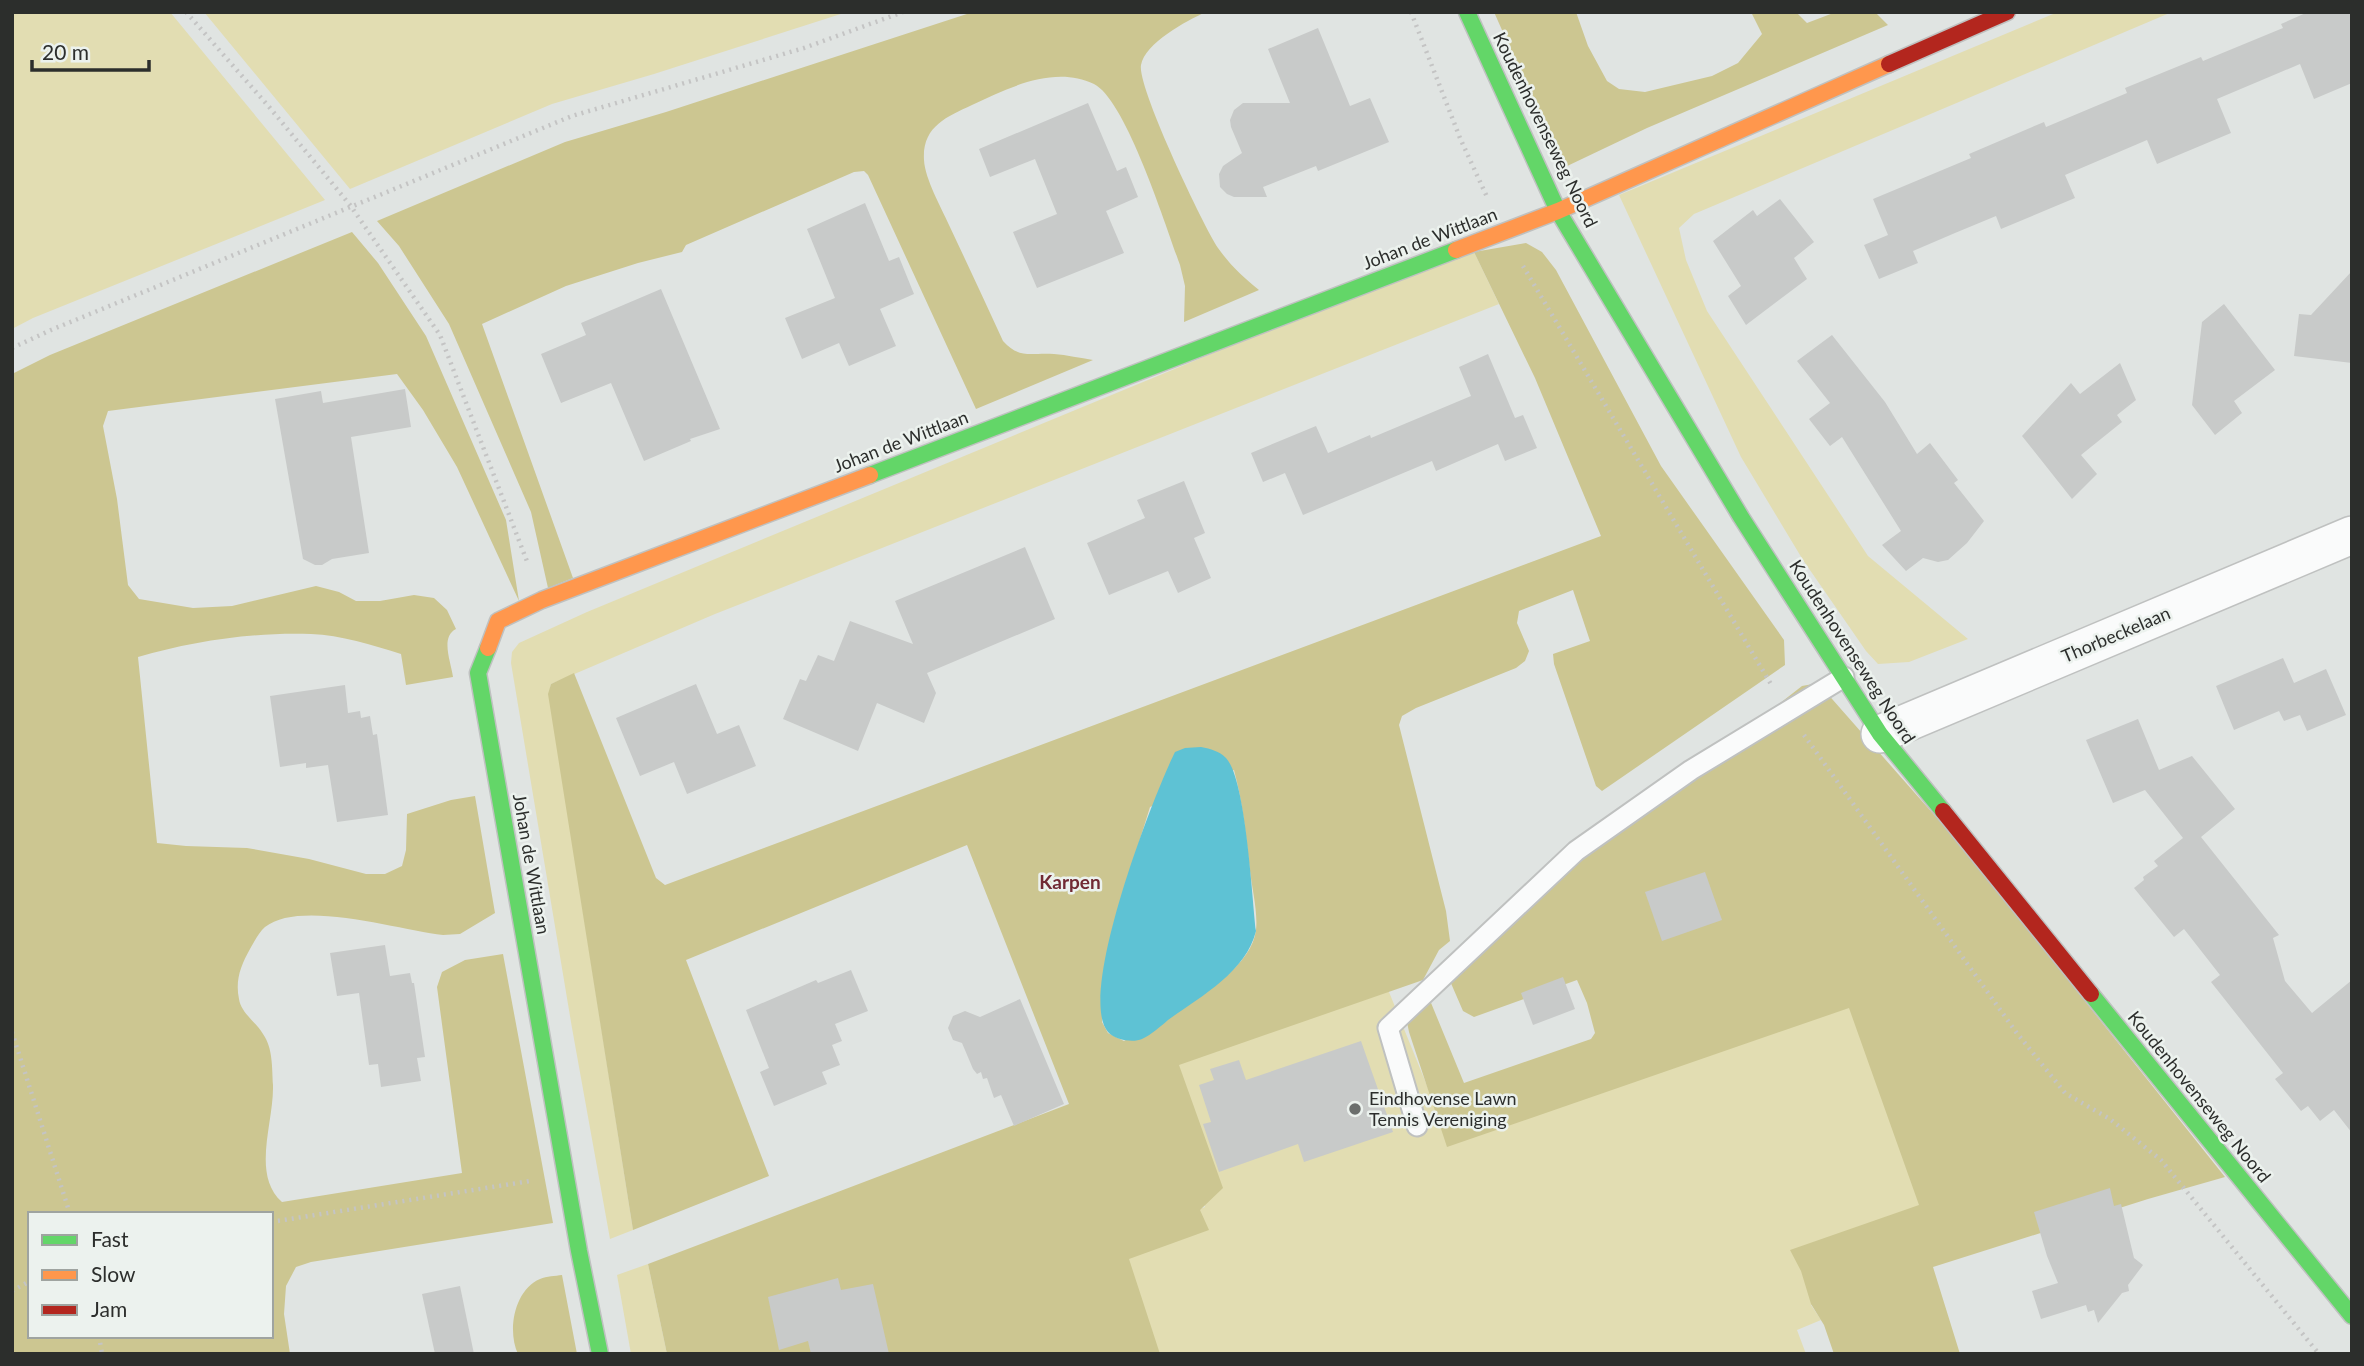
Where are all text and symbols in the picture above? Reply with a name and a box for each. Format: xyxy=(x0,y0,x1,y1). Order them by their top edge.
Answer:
scale bar xyxy=(32,28,149,72)
street label: Koudenhovenseweg Noord xyxy=(1489,28,1603,231)
text: 20 m xyxy=(42,39,89,64)
street label: Johan de Wittlaan xyxy=(1359,202,1500,274)
street label: Johan de Wittlaan xyxy=(830,405,971,477)
street label: Koudenhovenseweg Noord xyxy=(1785,555,1920,747)
street label: Thorbeckelaan xyxy=(2058,601,2173,667)
street label: Johan de Wittlaan xyxy=(509,792,555,936)
district label: Karpen xyxy=(1039,870,1101,893)
street label: Koudenhovenseweg Noord xyxy=(2124,1006,2276,1187)
place label: Eindhovense Lawn Tennis Vereniging xyxy=(1369,1087,1517,1130)
marker: Eindhovense Lawn Tennis Vereniging xyxy=(1347,1101,1363,1117)
legend xyxy=(28,1212,273,1338)
text: Fast xyxy=(91,1226,129,1251)
text: Slow xyxy=(91,1261,136,1286)
text: Jam xyxy=(91,1296,127,1321)

